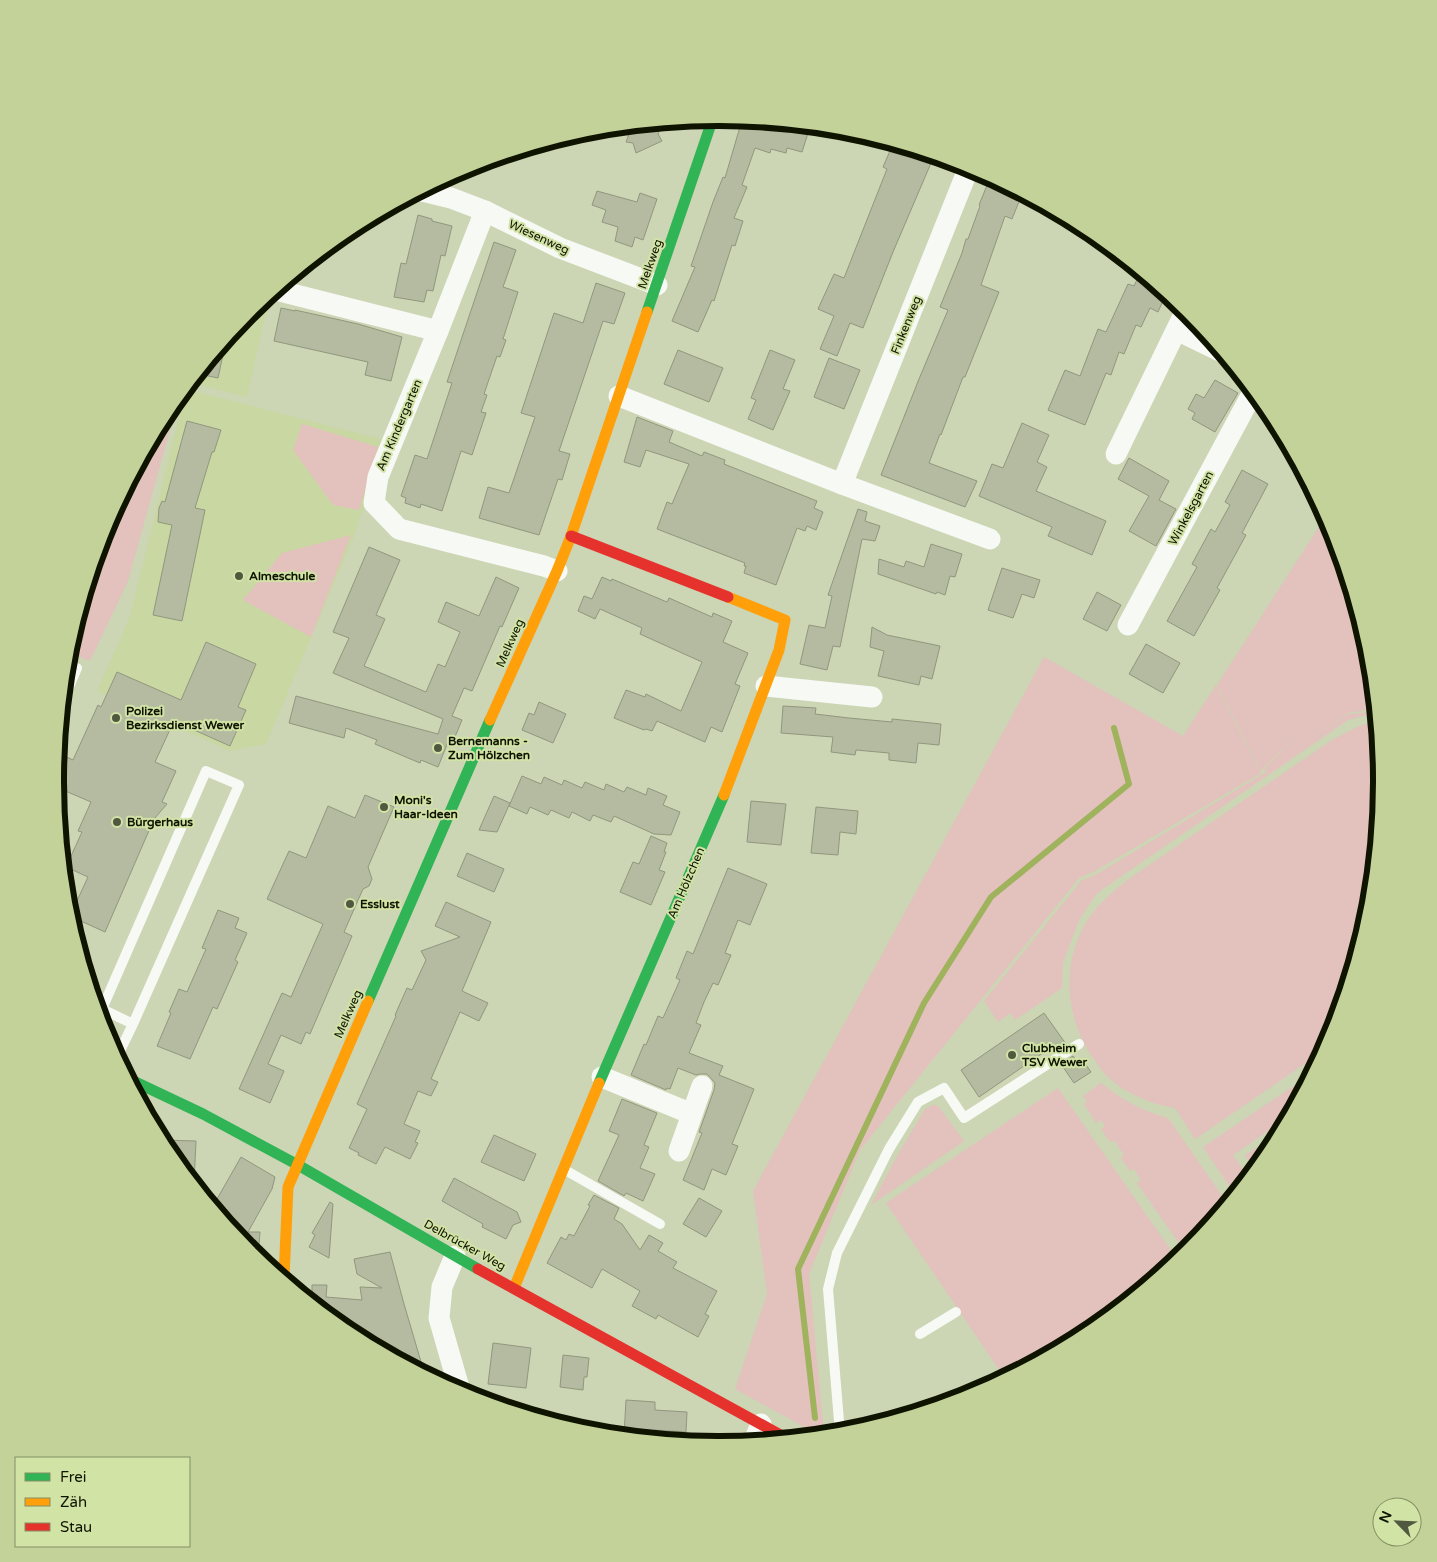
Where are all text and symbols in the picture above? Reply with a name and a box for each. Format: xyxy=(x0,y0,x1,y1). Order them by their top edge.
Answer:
street label: Wiesenweg xyxy=(506,217,572,257)
street label: Melkweg xyxy=(635,237,665,291)
street label: Finkenweg xyxy=(888,294,924,356)
street label: Am Kindergarten xyxy=(373,377,425,473)
street label: Winkelsgarten xyxy=(1166,469,1216,547)
place label: Almeschule xyxy=(249,569,315,583)
marker: Almeschule xyxy=(233,570,245,582)
street label: Melkweg xyxy=(493,617,527,669)
place label: Polizei Bezirksdienst Wewer xyxy=(126,704,244,732)
marker: Polizei Bezirksdienst Wewer xyxy=(110,712,122,724)
place label: Bernemanns - Zum Hölzchen xyxy=(448,734,530,762)
marker: Bernemanns - Zum Hölzchen xyxy=(432,742,444,754)
place label: Moni's Haar-Ideen xyxy=(394,793,458,821)
marker: Moni's Haar-Ideen xyxy=(378,801,390,813)
place label: Bürgerhaus xyxy=(127,815,193,830)
marker: Bürgerhaus xyxy=(111,816,123,828)
street label: Am Hölzchen xyxy=(665,845,707,921)
place label: Esslust xyxy=(360,897,400,911)
marker: Esslust xyxy=(344,898,356,910)
street label: Melkweg xyxy=(331,988,365,1040)
place label: Clubheim TSV Wewer xyxy=(1021,1041,1088,1069)
marker: Clubheim TSV Wewer xyxy=(1006,1049,1018,1061)
street label: Delbrücker Weg xyxy=(422,1217,508,1273)
legend xyxy=(15,1457,190,1547)
text: Frei xyxy=(60,1468,86,1486)
text: Zäh xyxy=(60,1493,87,1511)
north arrow xyxy=(1372,1497,1422,1547)
text: N xyxy=(1376,1508,1396,1526)
text: Stau xyxy=(60,1518,92,1536)

